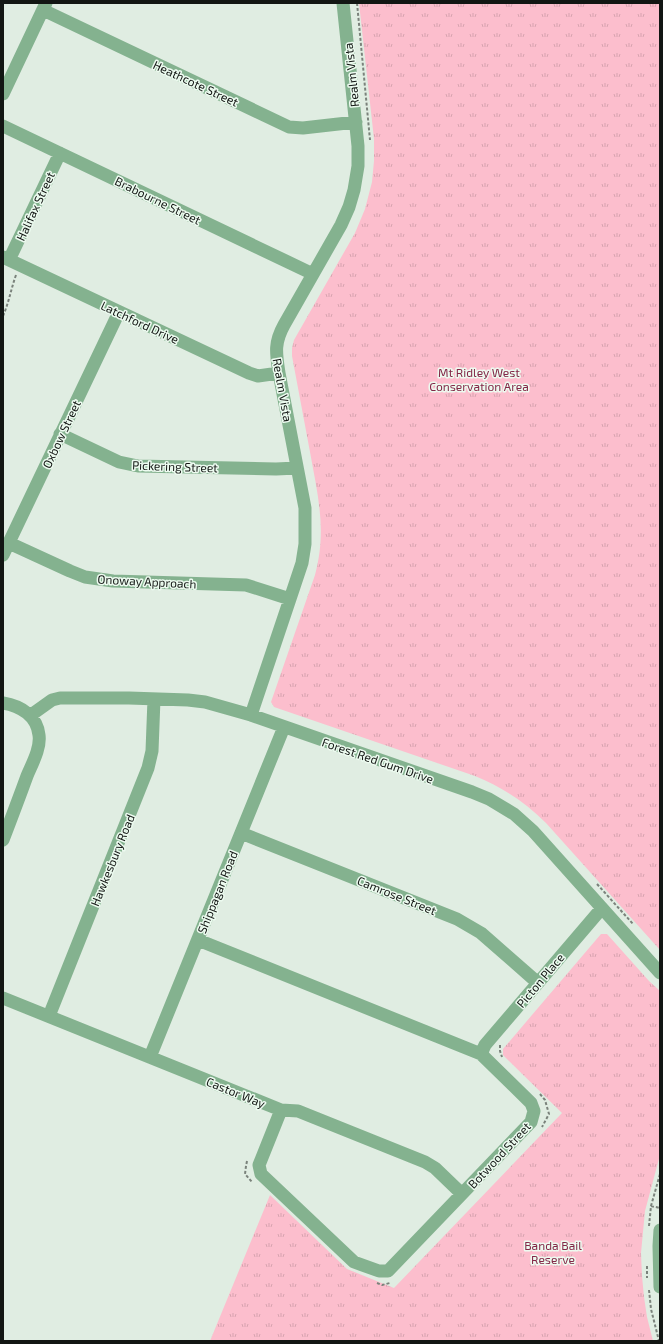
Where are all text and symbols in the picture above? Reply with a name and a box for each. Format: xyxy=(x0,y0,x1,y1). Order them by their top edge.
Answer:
street label: Realm Vista xyxy=(341,42,361,108)
street label: Heathcote Street xyxy=(151,57,241,109)
street label: Halifax Street xyxy=(13,169,57,243)
street label: Brabourne Street xyxy=(113,173,204,227)
street label: Latchford Drive xyxy=(99,298,181,346)
street label: Realm Vista xyxy=(271,357,295,423)
park label: Mt Ridley West Conservation Area xyxy=(429,365,529,393)
street label: Oxbow Street xyxy=(39,397,83,470)
street label: Pickering Street xyxy=(132,458,219,475)
street label: Onoway Approach xyxy=(97,571,197,591)
street label: Forest Red Gum Drive xyxy=(320,734,436,786)
street label: Hawkesbury Road xyxy=(87,812,137,908)
street label: Shippagan Road xyxy=(194,849,240,935)
street label: Camrose Street xyxy=(355,873,439,917)
street label: Picton Place xyxy=(513,950,567,1010)
street label: Castor Way xyxy=(205,1074,268,1110)
street label: Botwood Street xyxy=(465,1119,533,1191)
park label: Banda Bail Reserve xyxy=(524,1238,582,1266)

